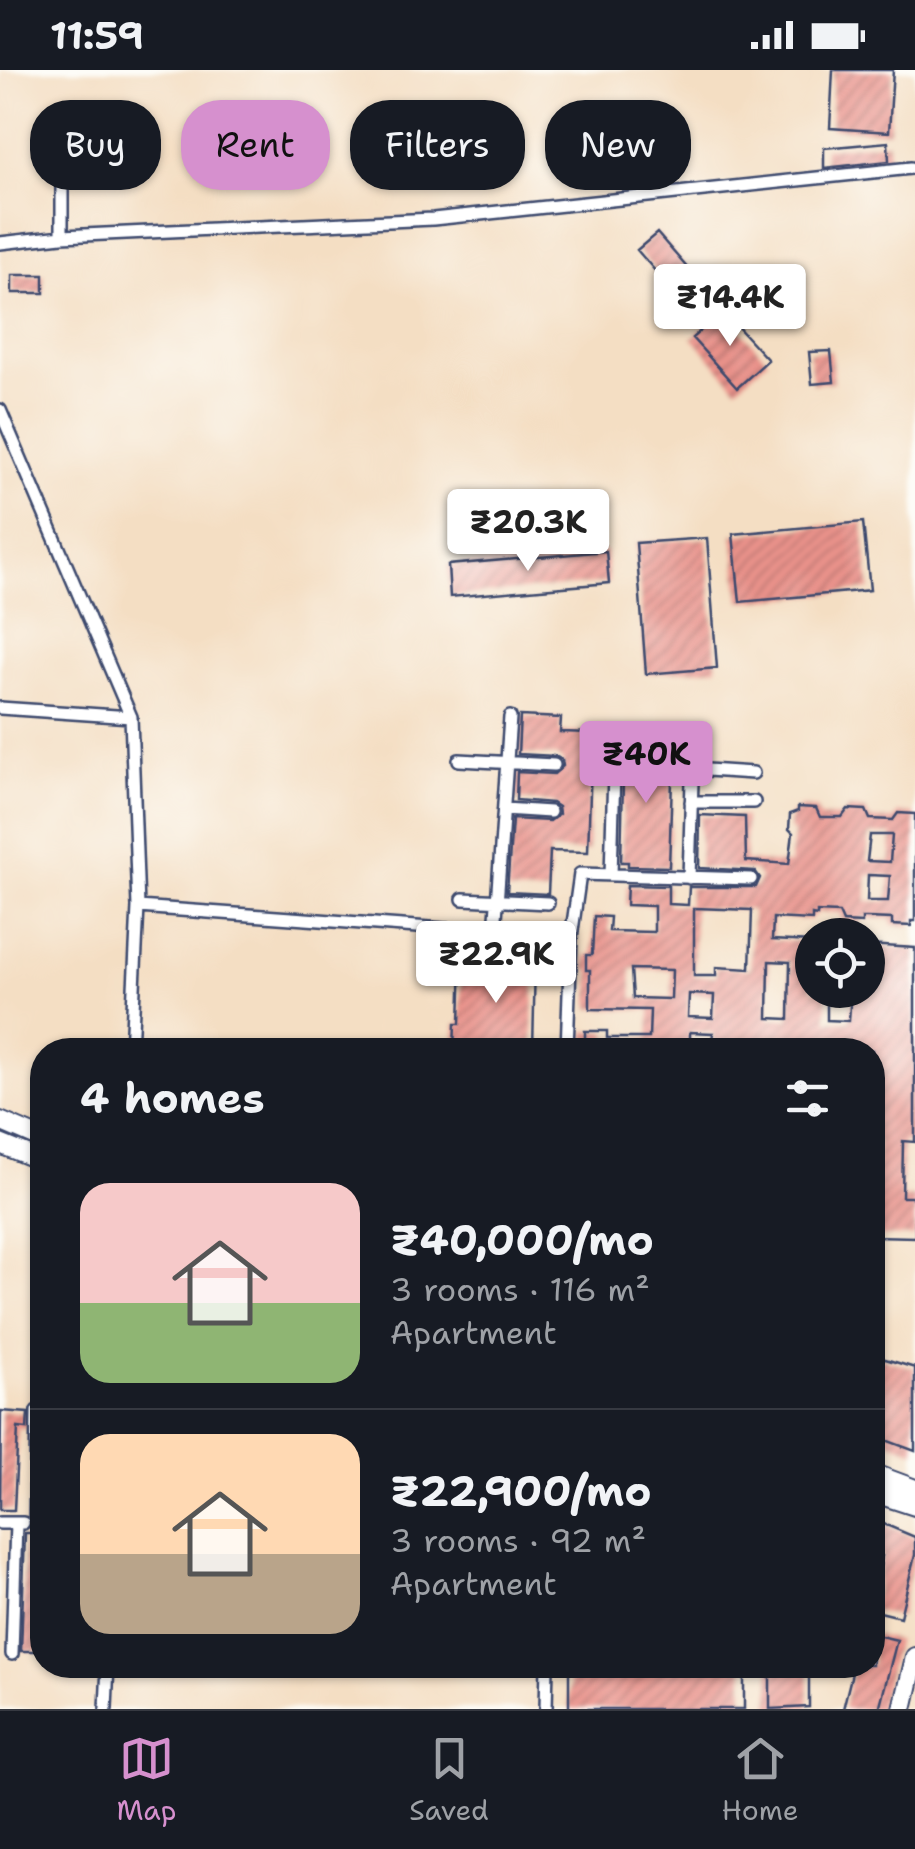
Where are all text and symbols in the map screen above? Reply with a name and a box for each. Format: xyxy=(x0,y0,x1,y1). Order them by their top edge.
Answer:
text: 11:59 xyxy=(50,10,144,61)
chip: Buy xyxy=(30,100,161,190)
chip: Rent xyxy=(181,100,330,190)
chip: Filters xyxy=(350,100,525,190)
chip: New xyxy=(545,100,691,190)
pin: ₹14.4K xyxy=(649,264,811,349)
text: ₹14.4K xyxy=(676,275,784,318)
pin: ₹20.3K xyxy=(447,489,609,574)
text: ₹20.3K xyxy=(469,500,587,543)
pin: ₹40K xyxy=(587,721,705,806)
text: ₹40K xyxy=(602,732,690,775)
map controls xyxy=(795,918,885,1008)
button: locate xyxy=(795,918,885,1008)
pin: ₹22.9K xyxy=(415,921,577,1006)
text: ₹22.9K xyxy=(438,932,554,975)
text: 4 homes xyxy=(80,1070,265,1126)
icon: filters xyxy=(780,1071,835,1126)
text: ₹40,000/mo xyxy=(390,1212,654,1268)
icon: home xyxy=(160,1223,280,1343)
text: 3 rooms · 116 m² xyxy=(390,1268,650,1311)
text: Apartment xyxy=(390,1311,557,1354)
text: ₹22,900/mo xyxy=(390,1463,651,1519)
icon: home xyxy=(160,1474,280,1594)
text: 3 rooms · 92 m² xyxy=(390,1519,646,1562)
text: Apartment xyxy=(390,1562,557,1605)
tab: Map xyxy=(116,1731,176,1829)
tab: Saved xyxy=(409,1731,489,1829)
tab: Home xyxy=(722,1731,799,1829)

